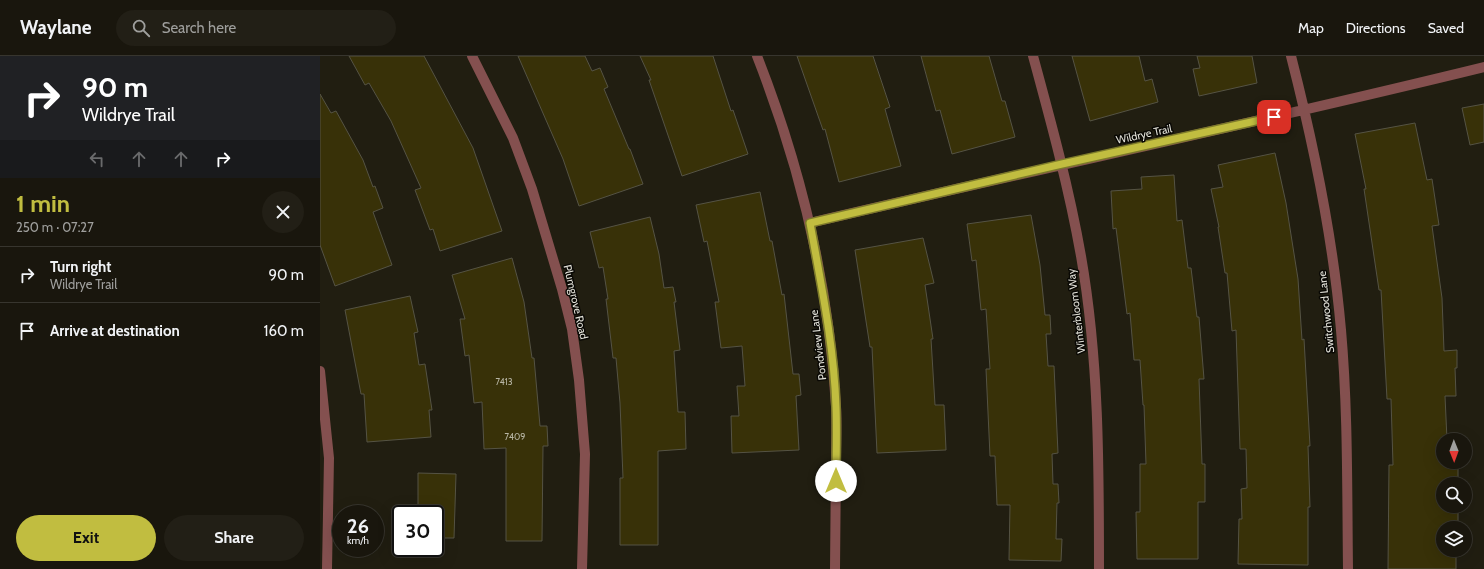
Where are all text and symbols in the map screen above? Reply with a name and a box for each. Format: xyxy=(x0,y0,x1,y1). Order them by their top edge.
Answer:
search box xyxy=(116,10,396,46)
text: Waylane xyxy=(20,16,92,39)
icon: search xyxy=(130,17,152,39)
text: Search here xyxy=(162,19,236,37)
text: Map xyxy=(1298,19,1324,37)
text: Directions xyxy=(1346,19,1406,37)
text: Saved xyxy=(1428,19,1464,37)
text: 90 m xyxy=(82,70,148,104)
icon: right xyxy=(16,72,68,124)
pin xyxy=(1257,100,1291,134)
text: Wildrye Trail xyxy=(82,104,175,126)
icon: arrive xyxy=(1263,106,1285,128)
street label: Wildrye Trail xyxy=(1115,121,1174,147)
icon: left xyxy=(86,148,108,170)
icon: ahead xyxy=(128,148,150,170)
icon: ahead xyxy=(170,148,192,170)
icon: right xyxy=(212,148,234,170)
text: 1 min xyxy=(16,189,70,218)
button: close xyxy=(262,191,304,233)
text: 250 m · 07:27 xyxy=(16,219,94,235)
text: Turn right xyxy=(50,258,111,276)
street label: Plumgrove Road xyxy=(561,263,591,341)
icon: right xyxy=(16,264,38,286)
text: 90 m xyxy=(268,266,304,284)
street label: Winterbloom Way xyxy=(1064,268,1088,354)
street label: Switchwood Lane xyxy=(1315,270,1337,354)
text: Wildrye Trail xyxy=(50,276,117,292)
street label: Pondview Lane xyxy=(807,309,829,381)
icon: arrive xyxy=(16,320,38,342)
text: Arrive at destination xyxy=(50,322,180,340)
text: 160 m xyxy=(264,322,304,340)
house number: 7413 xyxy=(495,376,513,387)
house number: 7409 xyxy=(505,431,525,442)
north arrow xyxy=(1436,433,1472,469)
map controls xyxy=(1436,433,1472,557)
position arrow xyxy=(815,460,857,502)
button: search xyxy=(1436,477,1472,513)
speed limit sign: 30 xyxy=(392,505,444,557)
text: 26 xyxy=(347,514,369,538)
button: Exit xyxy=(16,515,156,561)
button: Share xyxy=(164,515,304,561)
button: layers xyxy=(1436,521,1472,557)
text: km/h xyxy=(347,534,369,547)

